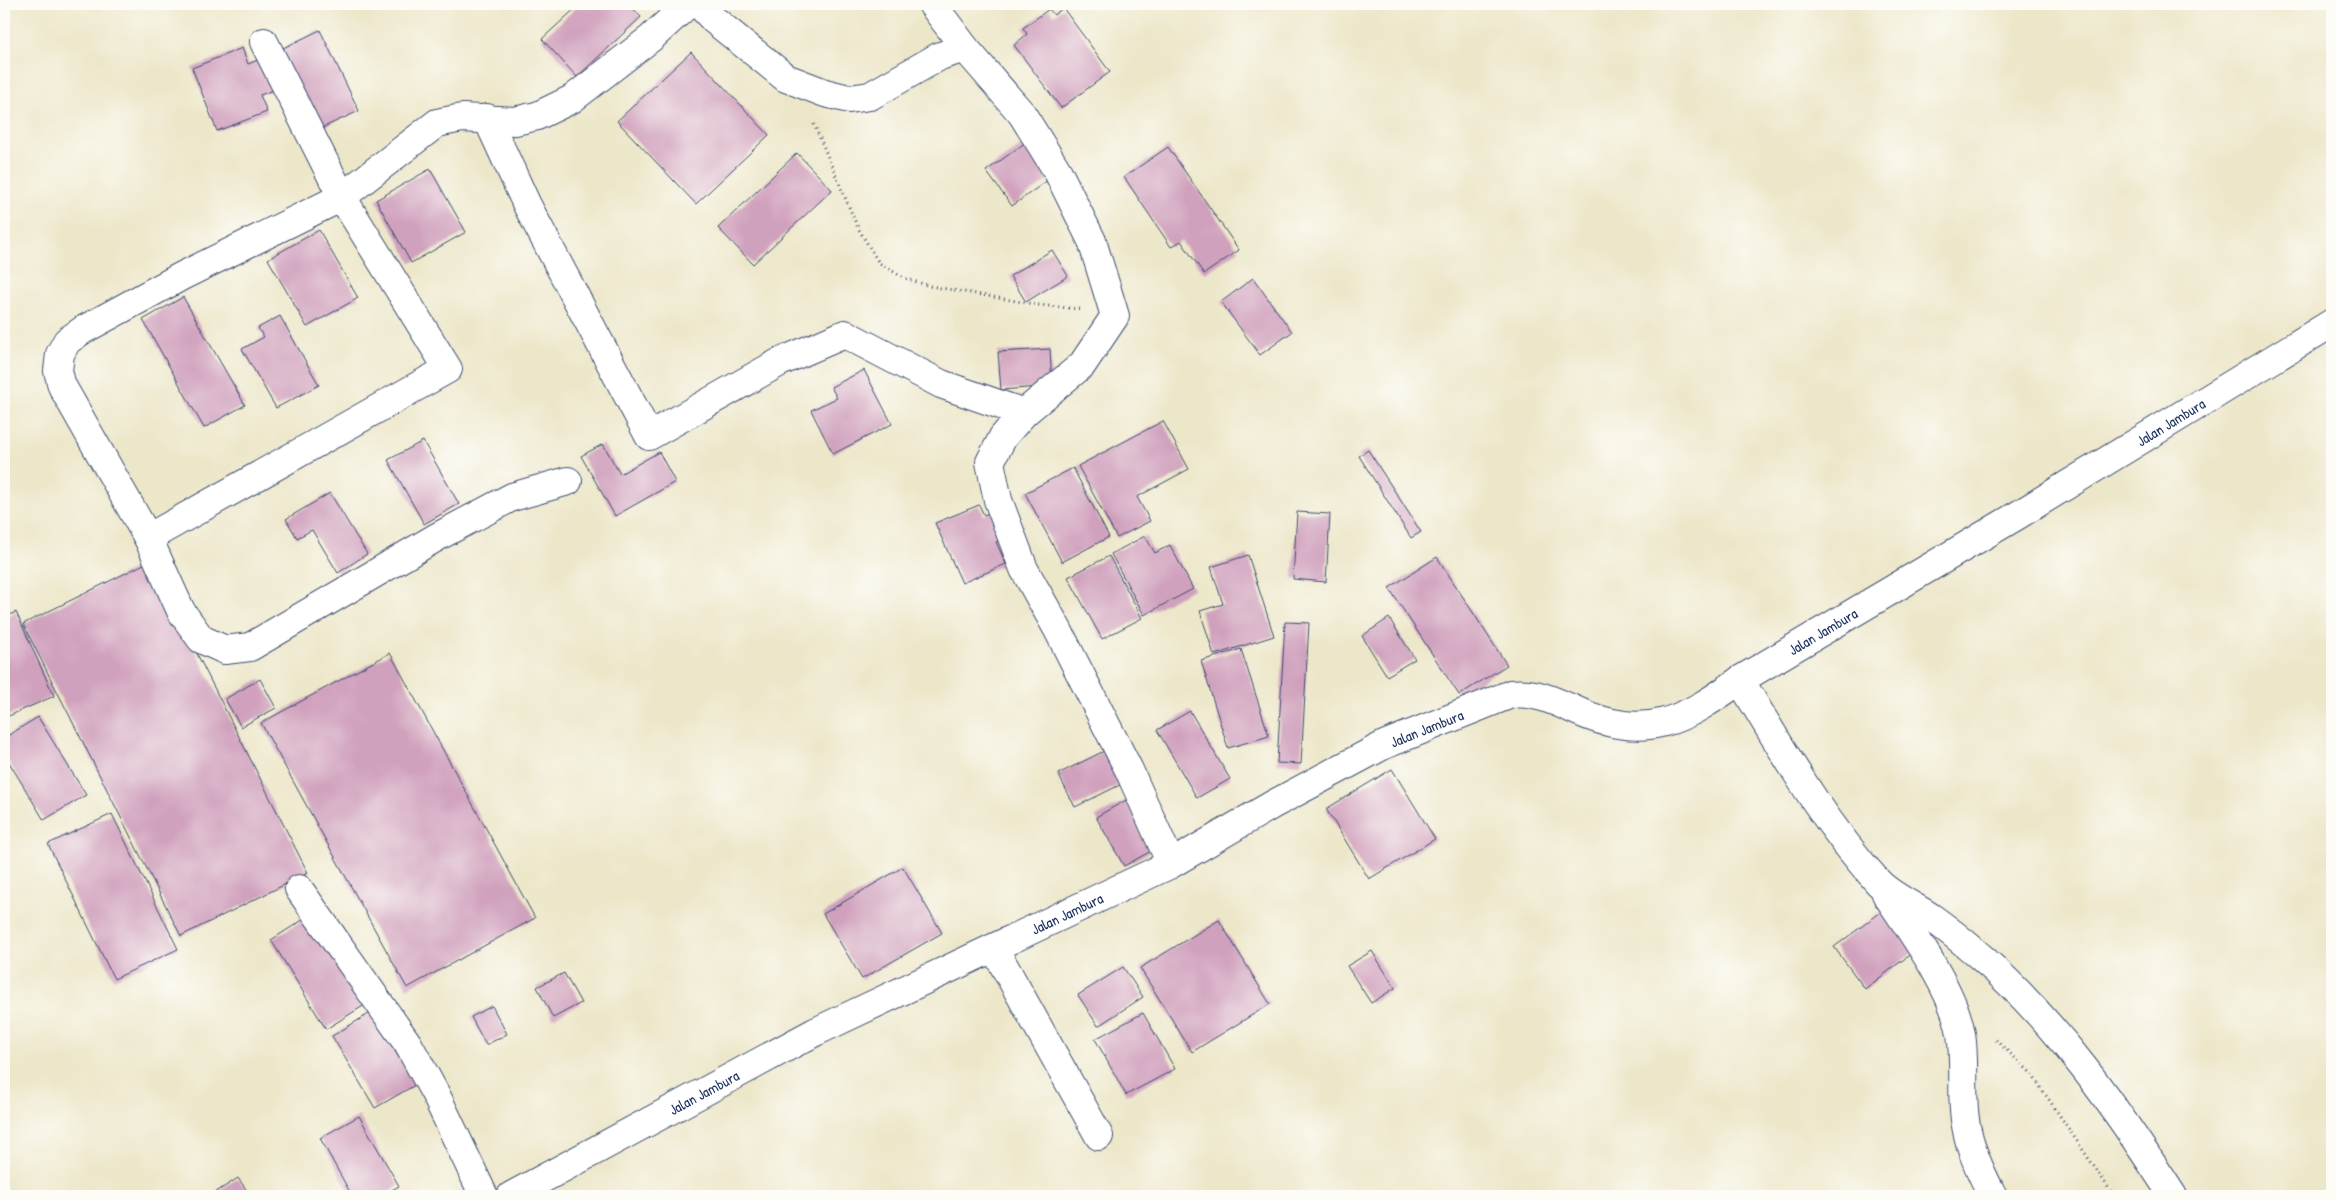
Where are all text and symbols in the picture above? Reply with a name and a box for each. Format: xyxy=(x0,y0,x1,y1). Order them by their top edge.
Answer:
street label: Jalan Jambura xyxy=(2132,393,2209,451)
street label: Jalan Jambura xyxy=(1784,602,1861,660)
street label: Jalan Jambura xyxy=(1387,704,1466,752)
street label: Jalan Jambura xyxy=(1028,887,1106,939)
street label: Jalan Jambura xyxy=(665,1064,743,1120)

